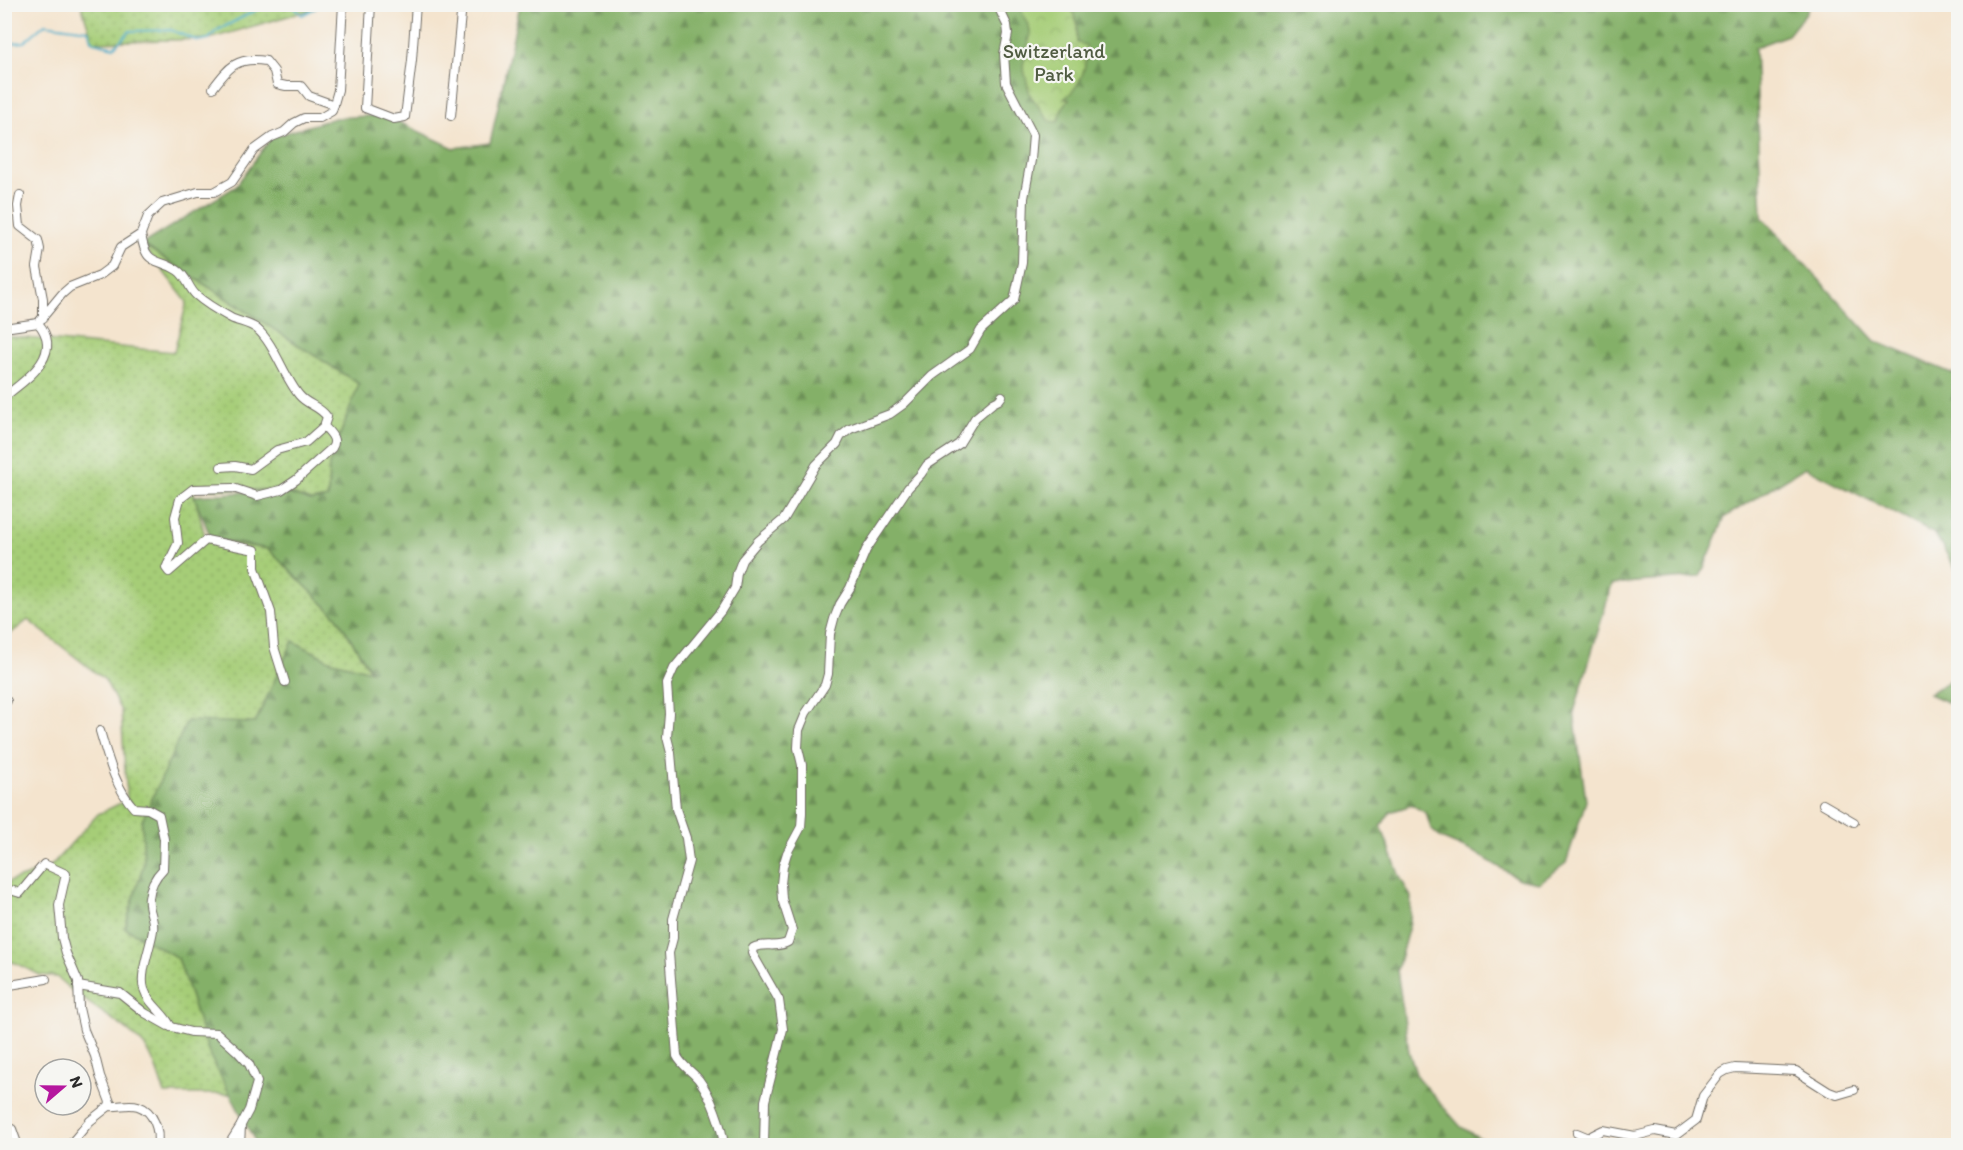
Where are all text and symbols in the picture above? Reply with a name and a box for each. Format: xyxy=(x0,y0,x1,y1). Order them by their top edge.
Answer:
park label: Switzerland Park xyxy=(1003,39,1105,86)
north arrow xyxy=(33,1057,93,1117)
text: N xyxy=(66,1074,87,1090)

